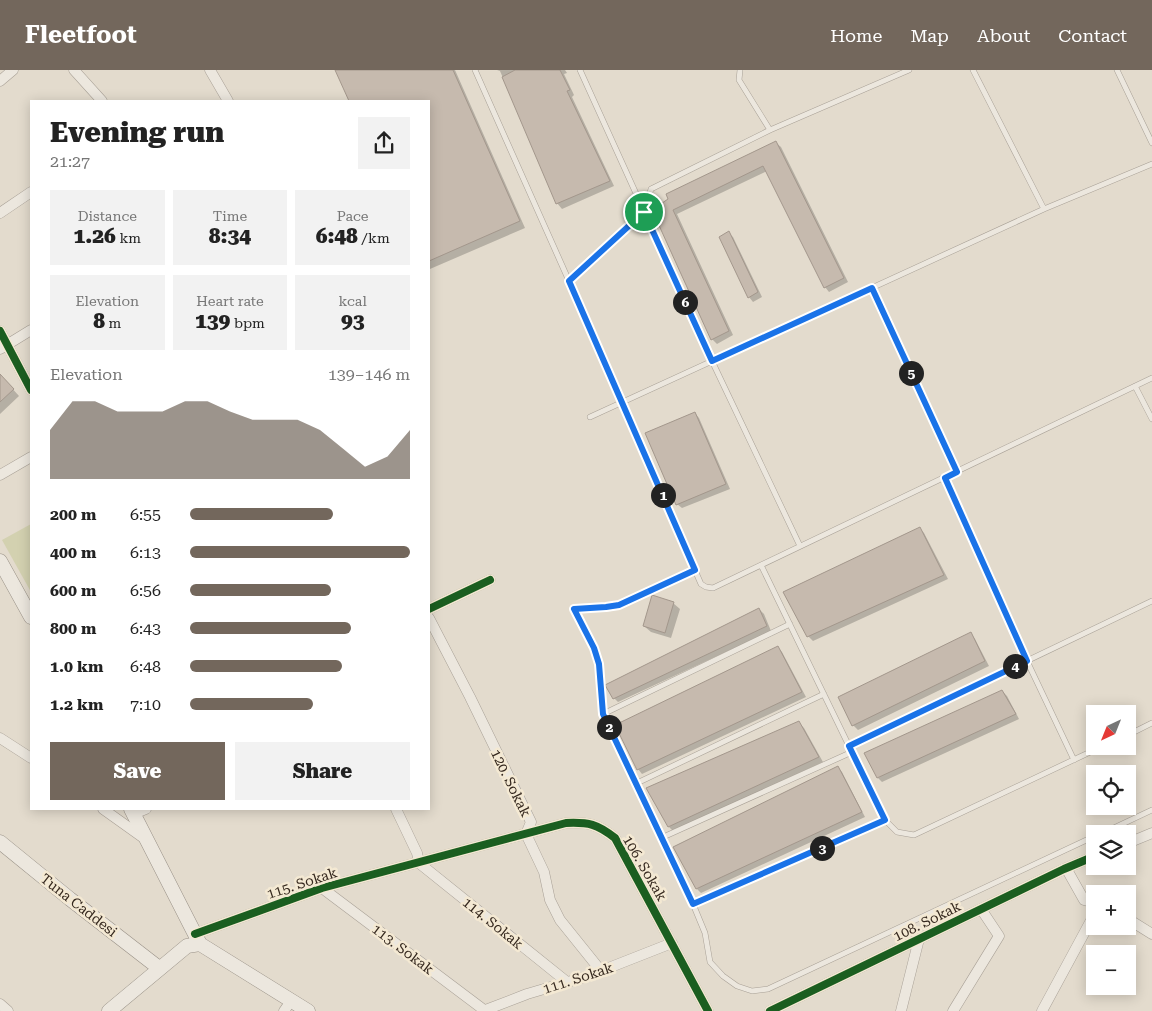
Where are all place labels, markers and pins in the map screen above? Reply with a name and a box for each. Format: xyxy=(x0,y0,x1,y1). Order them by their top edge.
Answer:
pin xyxy=(623,191,665,233)
pin: 6 xyxy=(672,290,698,314)
pin: 5 xyxy=(898,360,924,386)
pin: 1 xyxy=(650,482,676,508)
pin: 4 xyxy=(1002,654,1028,678)
pin: 2 xyxy=(596,714,622,740)
pin: 3 xyxy=(810,836,834,860)

